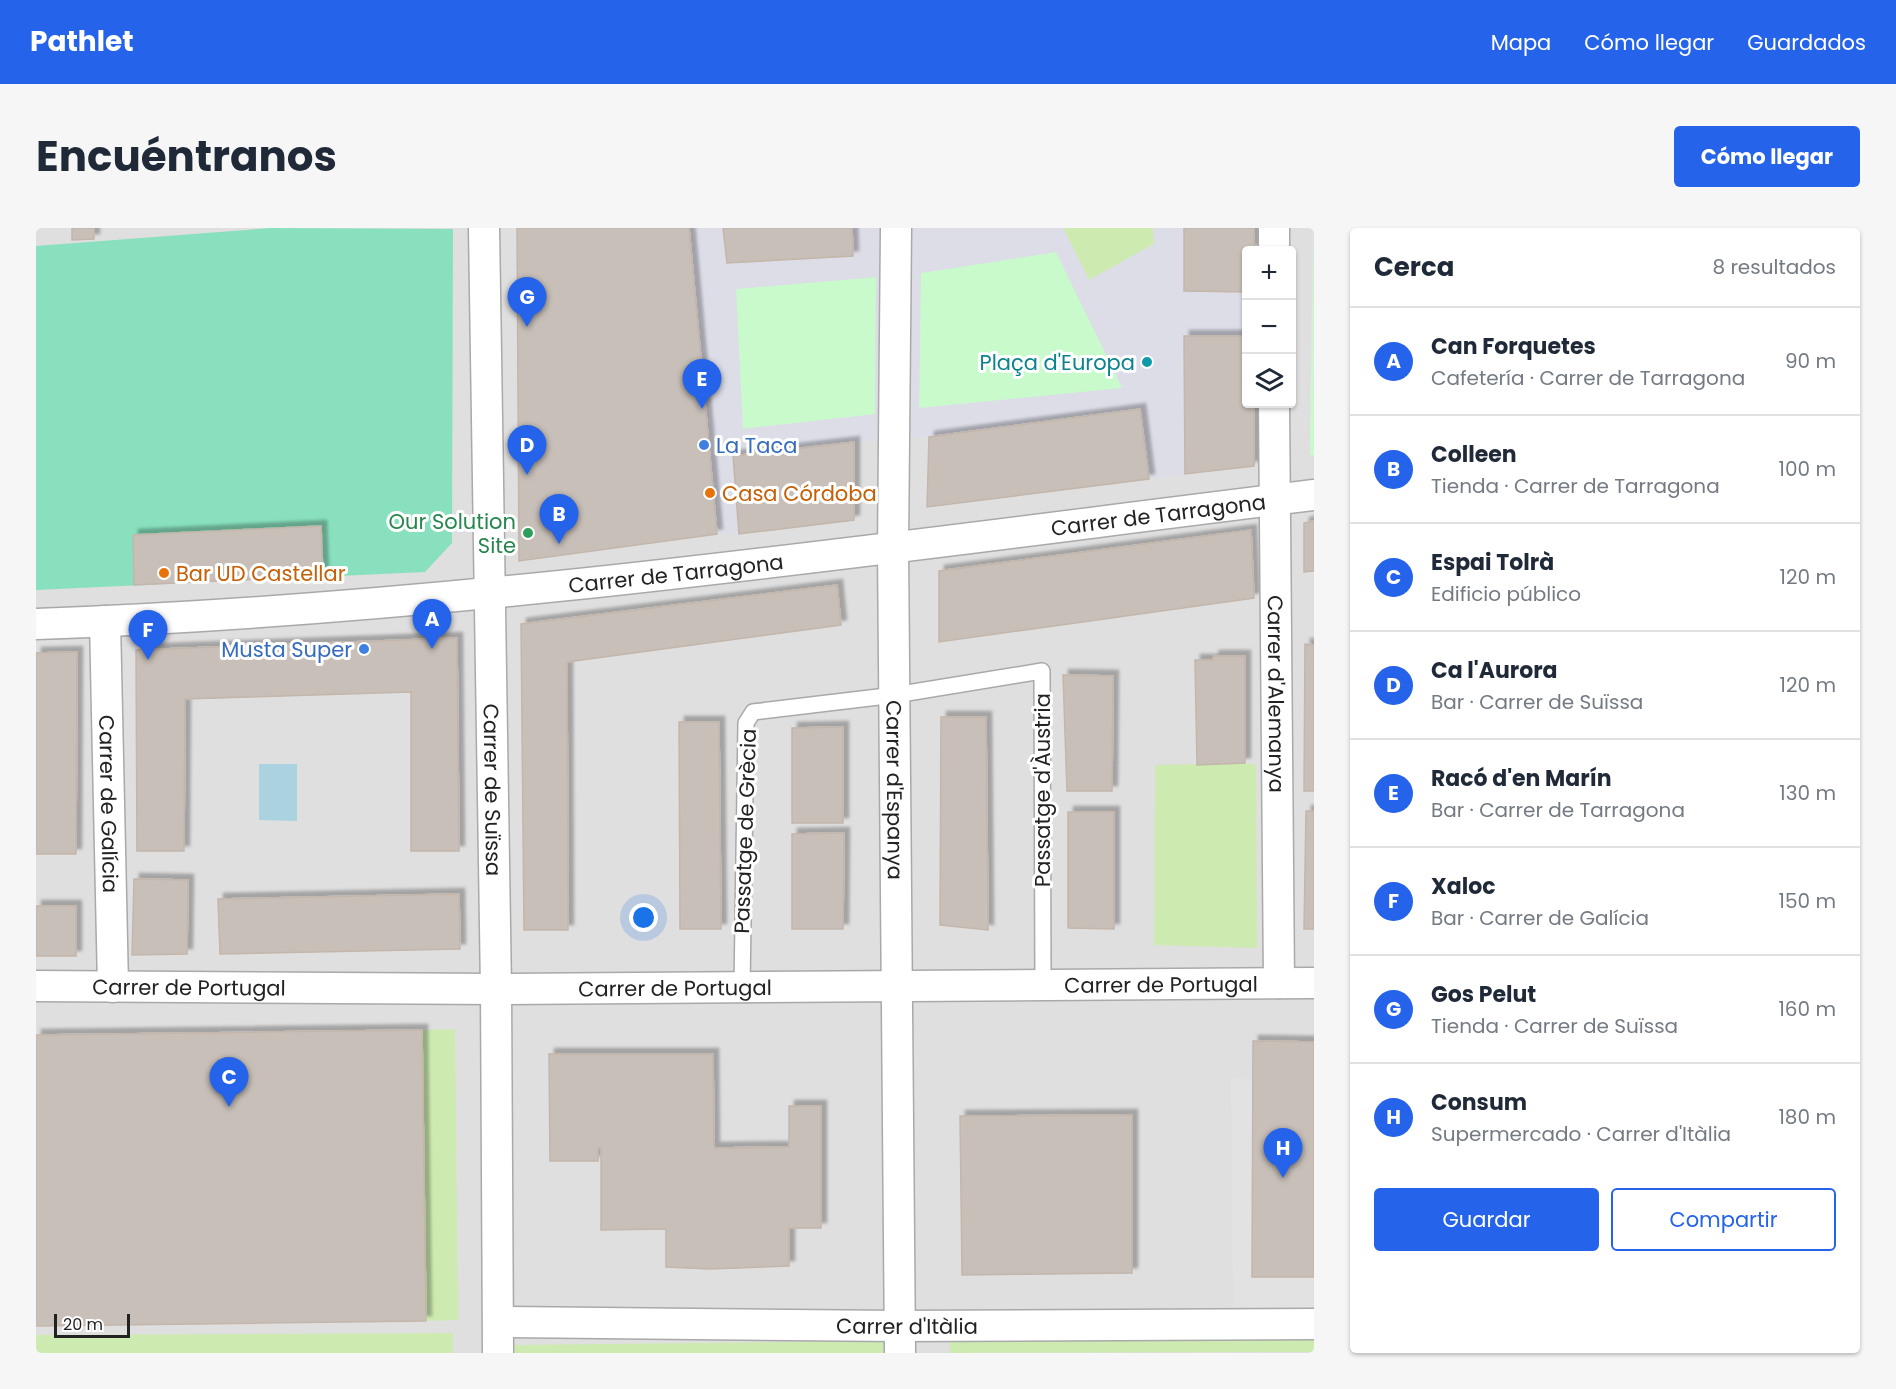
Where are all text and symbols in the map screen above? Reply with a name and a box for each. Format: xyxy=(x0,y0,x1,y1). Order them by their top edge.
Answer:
text: Pathlet xyxy=(30,22,134,61)
text: Mapa xyxy=(1491,28,1551,57)
text: Cómo llegar xyxy=(1584,28,1714,57)
text: Guardados xyxy=(1747,28,1866,57)
button: Cómo llegar xyxy=(1674,126,1860,187)
text: Encuéntranos xyxy=(36,127,337,186)
map controls xyxy=(1242,246,1296,408)
button: + xyxy=(1242,246,1296,300)
text: Cerca xyxy=(1374,249,1454,285)
text: 8 resultados xyxy=(1712,253,1836,281)
pin: G xyxy=(508,278,546,327)
button: − xyxy=(1242,300,1296,354)
text: Can Forquetes xyxy=(1431,331,1596,362)
text: A xyxy=(1386,347,1401,375)
text: 90 m xyxy=(1785,347,1836,375)
place label: Plaça d'Europa xyxy=(980,348,1135,377)
button: layers xyxy=(1242,354,1296,408)
marker: Plaça d'Europa xyxy=(1140,355,1154,369)
pin: E xyxy=(682,360,722,409)
text: Cafetería · Carrer de Tarragona xyxy=(1431,364,1745,392)
pin: D xyxy=(508,426,546,475)
place label: La Taca xyxy=(716,431,797,460)
marker: La Taca xyxy=(697,438,711,452)
text: Colleen xyxy=(1431,439,1517,470)
text: B xyxy=(1387,455,1400,483)
text: 100 m xyxy=(1779,455,1836,483)
text: Tienda · Carrer de Tarragona xyxy=(1431,472,1720,500)
place label: Casa Córdoba xyxy=(722,479,877,508)
marker: Casa Córdoba xyxy=(703,486,717,500)
street label: Carrer de Tarragona xyxy=(1049,487,1267,542)
pin: B xyxy=(540,494,578,544)
place label: Our Solution Site xyxy=(389,507,516,560)
marker: Our Solution Site xyxy=(521,526,535,540)
street label: Carrer de Tarragona xyxy=(567,547,785,599)
text: Espai Tolrà xyxy=(1431,547,1554,578)
place label: Bar UD Castellar xyxy=(176,559,346,588)
text: C xyxy=(1386,563,1401,591)
text: 120 m xyxy=(1780,563,1836,591)
marker: Bar UD Castellar xyxy=(157,566,171,580)
text: Edificio público xyxy=(1431,580,1581,608)
street label: Carrer d'Alemanya xyxy=(1261,595,1292,793)
pin: A xyxy=(412,600,452,649)
pin: F xyxy=(128,610,168,660)
place label: Musta Super xyxy=(221,635,352,664)
marker: Musta Super xyxy=(357,642,371,656)
text: Ca l'Aurora xyxy=(1431,655,1558,686)
text: D xyxy=(1386,671,1401,699)
text: 120 m xyxy=(1780,671,1836,699)
text: Bar · Carrer de Suïssa xyxy=(1431,688,1643,716)
street label: Passatge d'Àustria xyxy=(1028,693,1057,887)
street label: Carrer d'Espanya xyxy=(880,700,910,880)
street label: Carrer de Suïssa xyxy=(477,703,509,876)
street label: Carrer de Galícia xyxy=(93,714,125,893)
street label: Passatge de Grècia xyxy=(727,728,763,934)
text: Racó d'en Marín xyxy=(1431,763,1612,794)
text: E xyxy=(1388,779,1399,807)
text: 130 m xyxy=(1779,779,1836,807)
text: Bar · Carrer de Tarragona xyxy=(1431,796,1685,824)
text: Xaloc xyxy=(1431,871,1495,902)
text: F xyxy=(1388,887,1399,915)
text: 150 m xyxy=(1779,887,1836,915)
your location xyxy=(629,903,658,932)
text: Bar · Carrer de Galícia xyxy=(1431,904,1649,932)
street label: Carrer de Portugal xyxy=(1064,969,1258,999)
street label: Carrer de Portugal xyxy=(92,972,286,1002)
street label: Carrer de Portugal xyxy=(578,972,772,1003)
text: Gos Pelut xyxy=(1431,979,1536,1010)
text: G xyxy=(1386,995,1401,1023)
text: 160 m xyxy=(1778,995,1836,1023)
text: Tienda · Carrer de Suïssa xyxy=(1431,1012,1678,1040)
pin: C xyxy=(210,1058,248,1107)
text: Consum xyxy=(1431,1087,1527,1118)
text: H xyxy=(1386,1103,1401,1131)
text: 180 m xyxy=(1778,1103,1836,1131)
text: Supermercado · Carrer d'Itàlia xyxy=(1431,1120,1731,1148)
pin: H xyxy=(1264,1128,1302,1178)
button: Guardar xyxy=(1374,1188,1599,1251)
button: Compartir xyxy=(1611,1188,1836,1251)
scale bar xyxy=(54,1311,130,1338)
street label: Carrer d'Itàlia xyxy=(836,1311,978,1341)
text: 20 m xyxy=(63,1313,103,1336)

